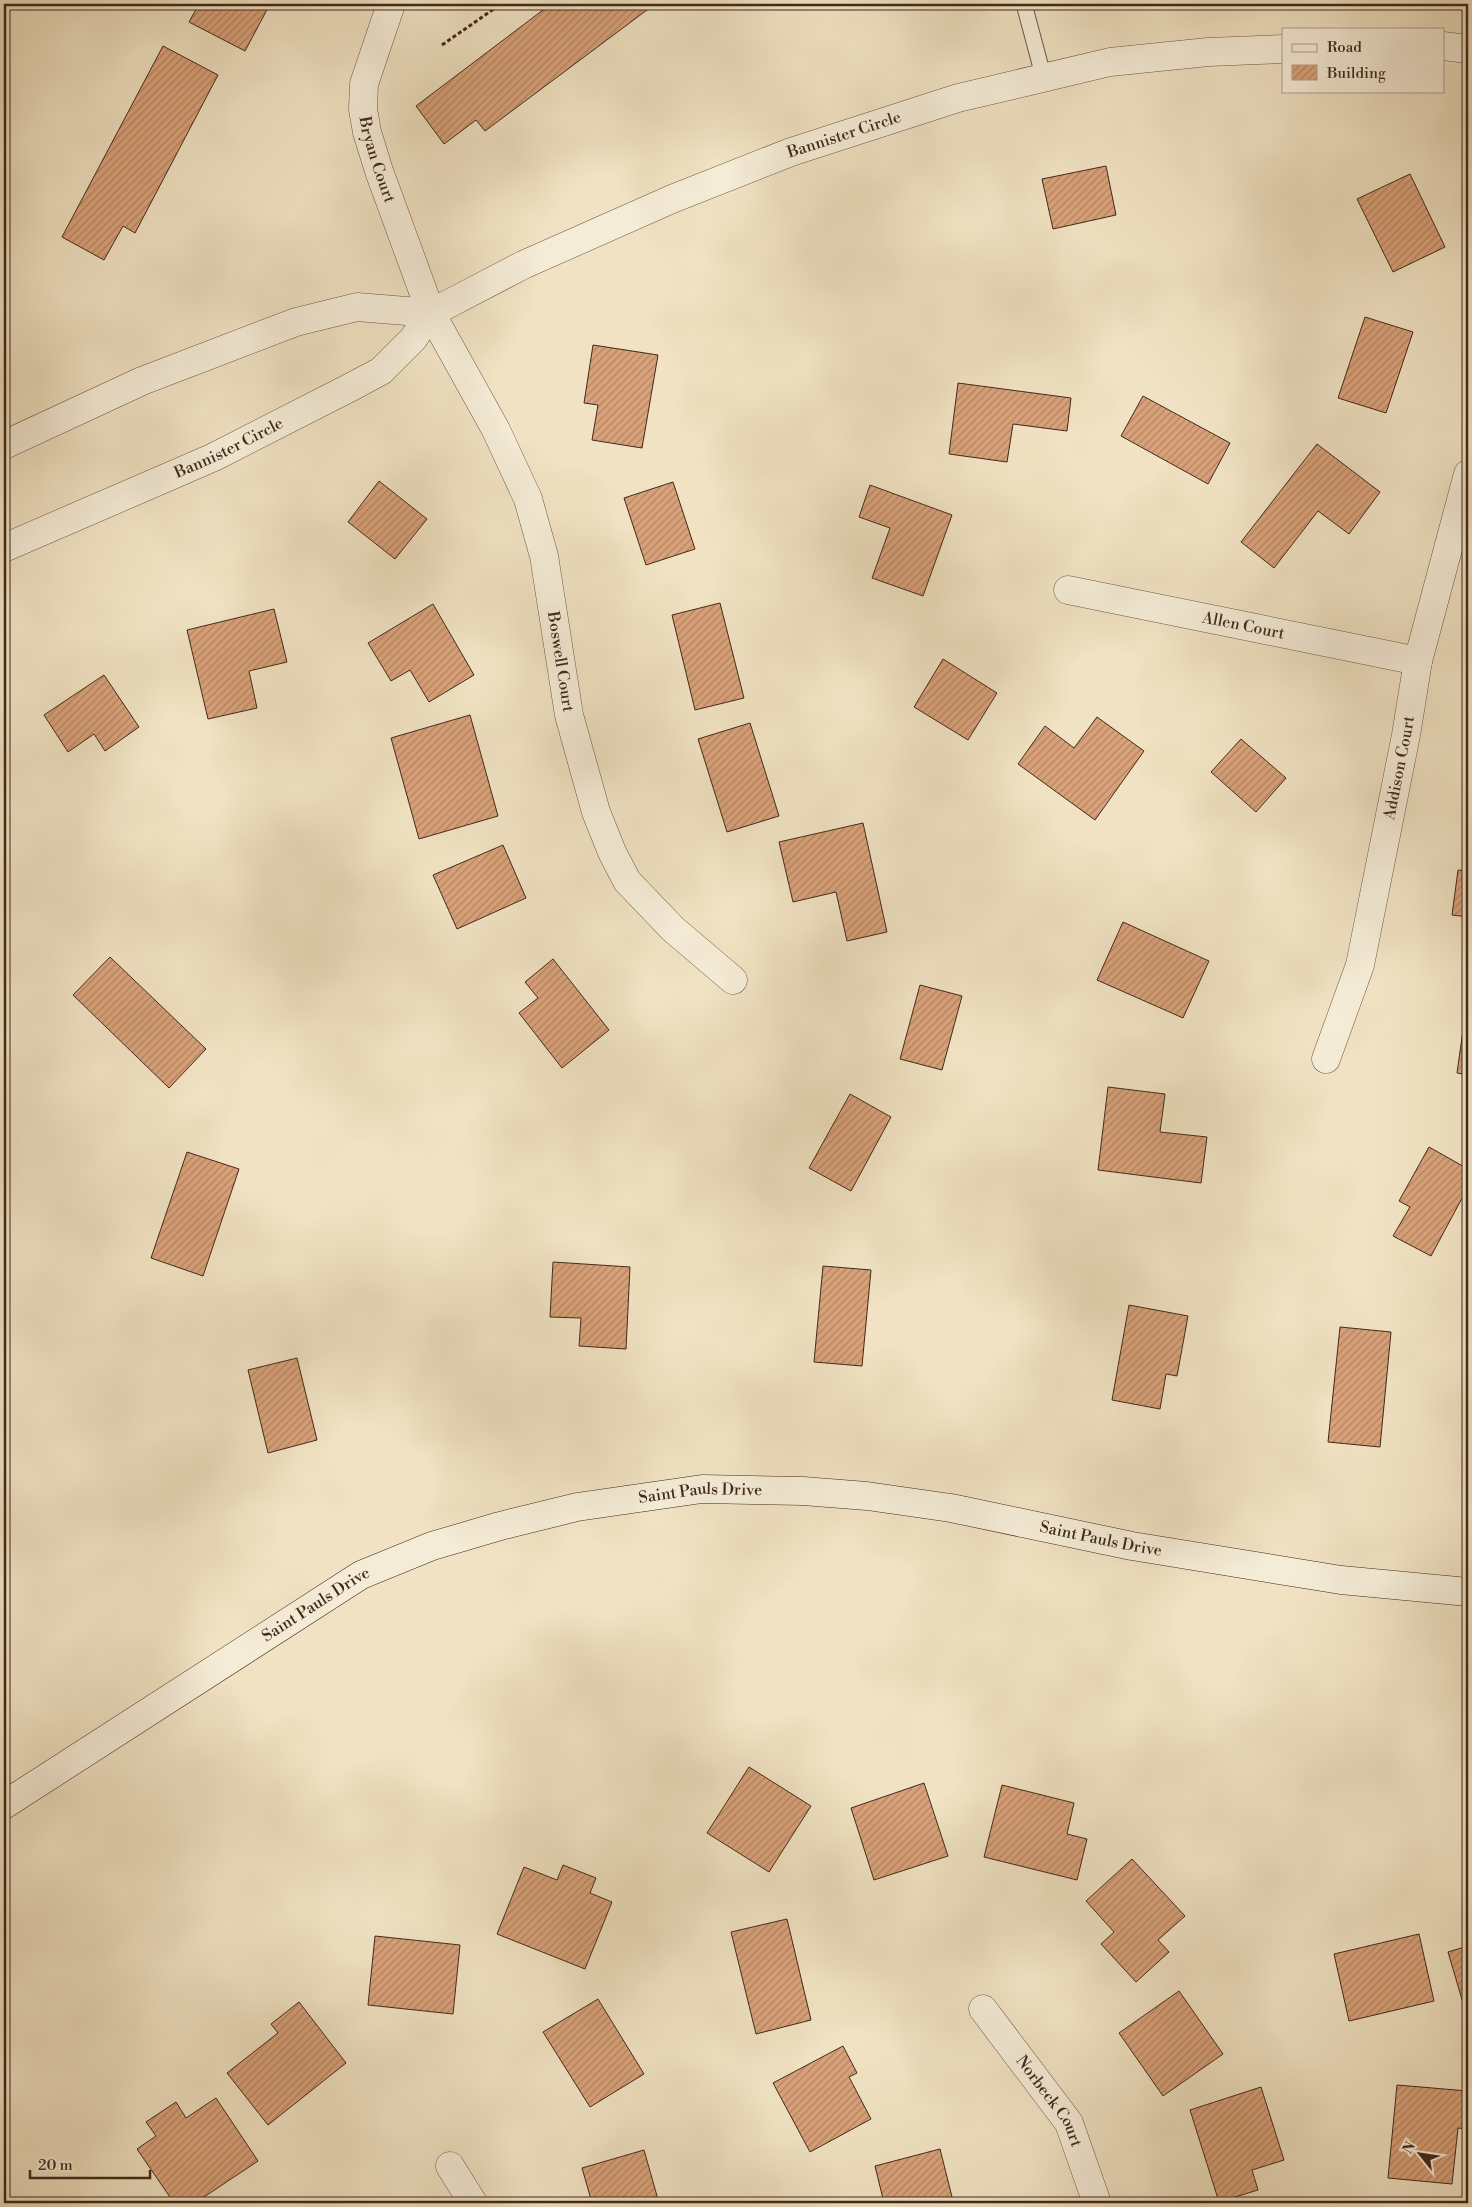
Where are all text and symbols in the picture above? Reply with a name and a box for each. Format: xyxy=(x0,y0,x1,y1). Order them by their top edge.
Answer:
legend xyxy=(1282,28,1444,92)
text: Road xyxy=(1327,38,1362,57)
text: Building xyxy=(1326,64,1386,83)
street label: Bannister Circle xyxy=(784,107,903,163)
street label: Bryan Court xyxy=(354,114,400,206)
street label: Bannister Circle xyxy=(170,413,287,483)
street label: Allen Court xyxy=(1199,607,1287,644)
street label: Boswell Court xyxy=(543,609,578,714)
street label: Addison Court xyxy=(1379,714,1419,822)
street label: Saint Pauls Drive xyxy=(637,1478,762,1508)
street label: Saint Pauls Drive xyxy=(1038,1517,1163,1561)
street label: Saint Pauls Drive xyxy=(258,1563,373,1646)
street label: Norbeck Court xyxy=(1012,2051,1087,2150)
north arrow xyxy=(1394,2130,1444,2180)
text: N xyxy=(1399,2139,1420,2157)
scale bar xyxy=(30,2147,150,2179)
text: 20 m xyxy=(38,2156,73,2175)

